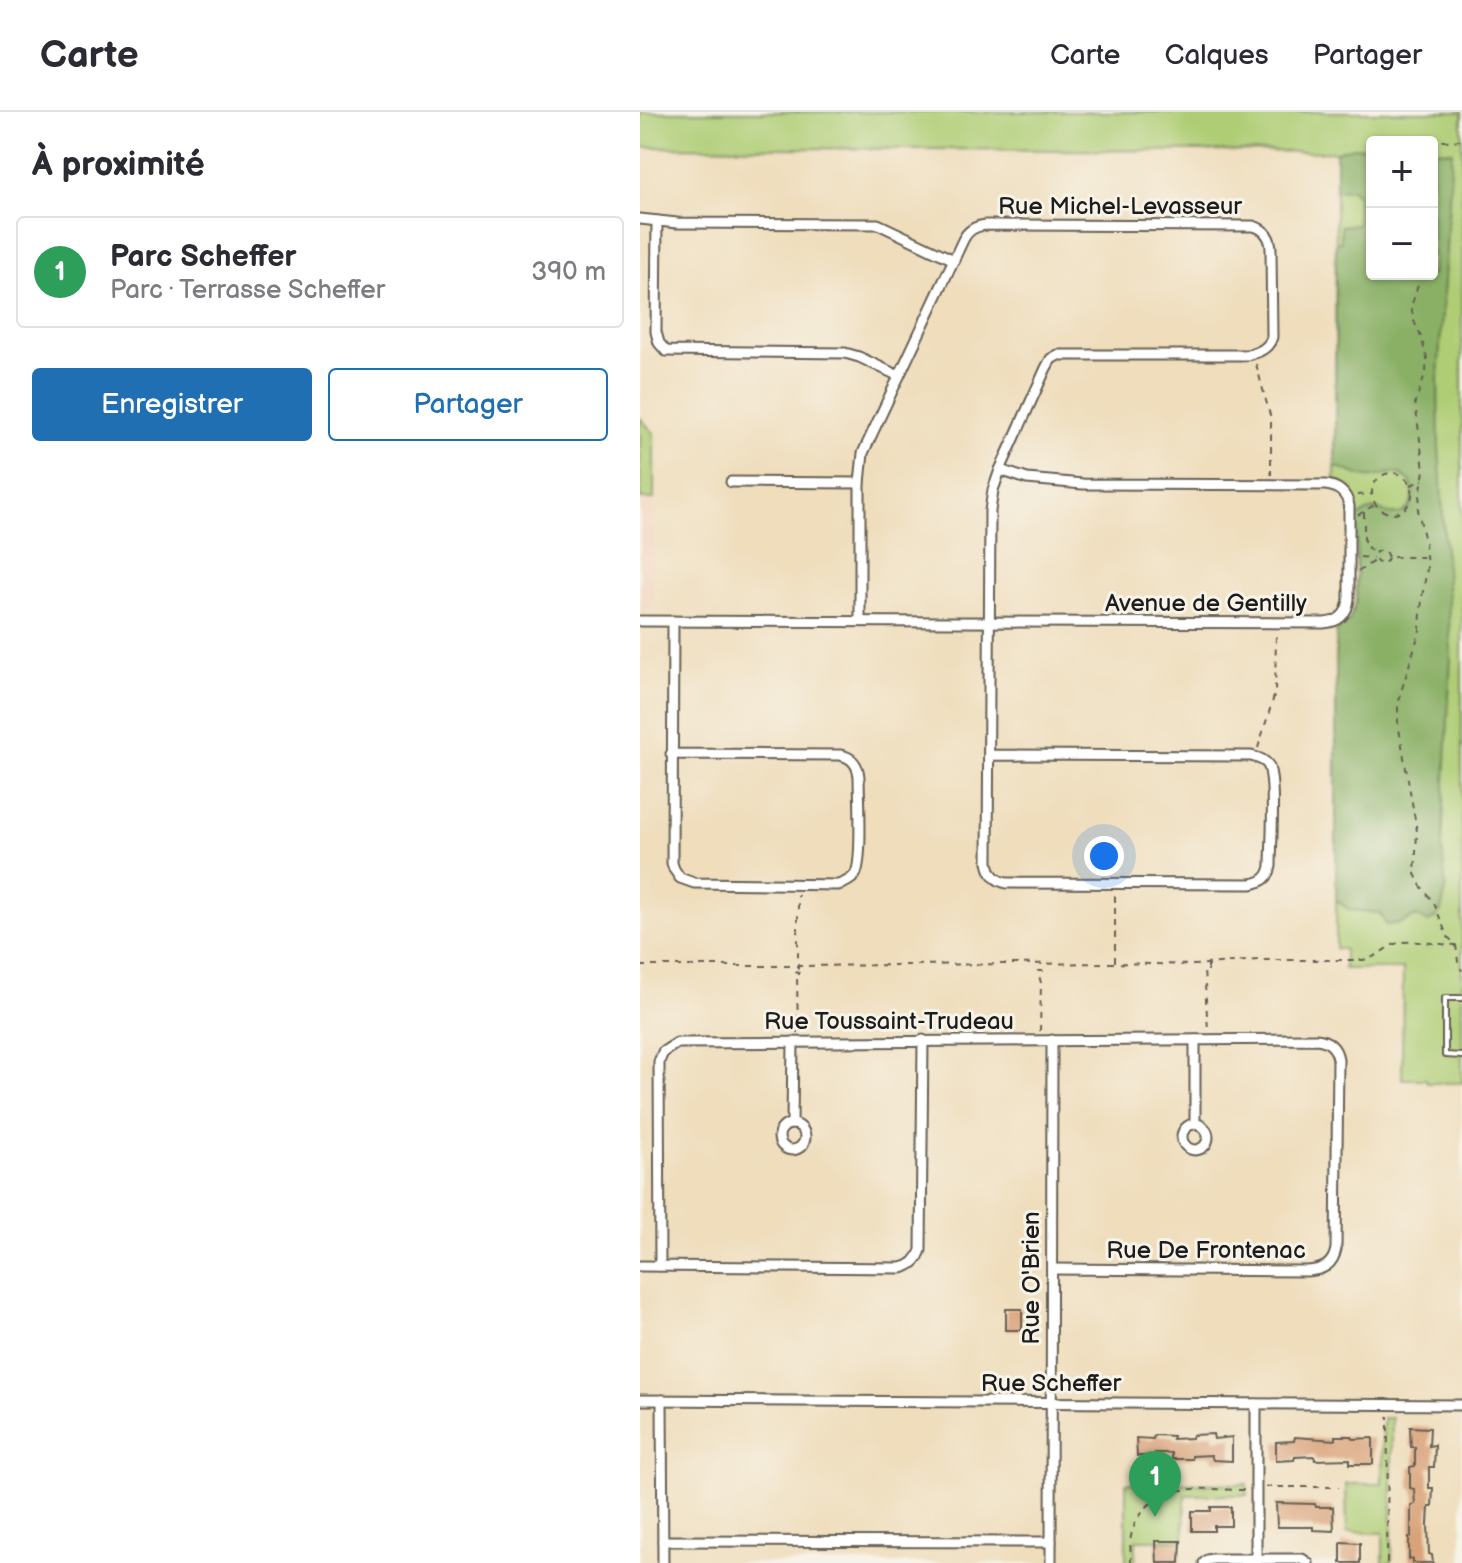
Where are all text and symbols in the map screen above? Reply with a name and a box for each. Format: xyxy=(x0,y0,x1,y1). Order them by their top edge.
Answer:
text: Carte xyxy=(40,33,139,78)
text: Carte xyxy=(1050,39,1120,72)
text: Calques xyxy=(1164,39,1269,72)
text: Partager xyxy=(1313,39,1422,72)
map controls xyxy=(1366,136,1438,280)
button: + xyxy=(1366,136,1438,208)
text: À proximité xyxy=(32,144,205,185)
street label: Rue Michel-Levasseur xyxy=(998,192,1242,221)
button: − xyxy=(1366,208,1438,280)
text: Parc Scheffer xyxy=(110,239,296,275)
text: 1 xyxy=(55,257,65,288)
text: 390 m xyxy=(531,257,606,288)
text: Parc · Terrasse Scheffer xyxy=(110,275,385,306)
button: Enregistrer xyxy=(32,368,312,441)
button: Partager xyxy=(328,368,608,441)
street label: Avenue de Gentilly xyxy=(1105,589,1307,618)
your location xyxy=(1084,836,1124,876)
street label: Rue Toussaint-Trudeau xyxy=(764,1007,1014,1036)
street label: Rue O'Brien xyxy=(1017,1211,1046,1345)
street label: Rue De Frontenac xyxy=(1106,1236,1306,1265)
street label: Rue Scheffer xyxy=(981,1369,1122,1398)
pin: 1 xyxy=(1129,1451,1181,1517)

